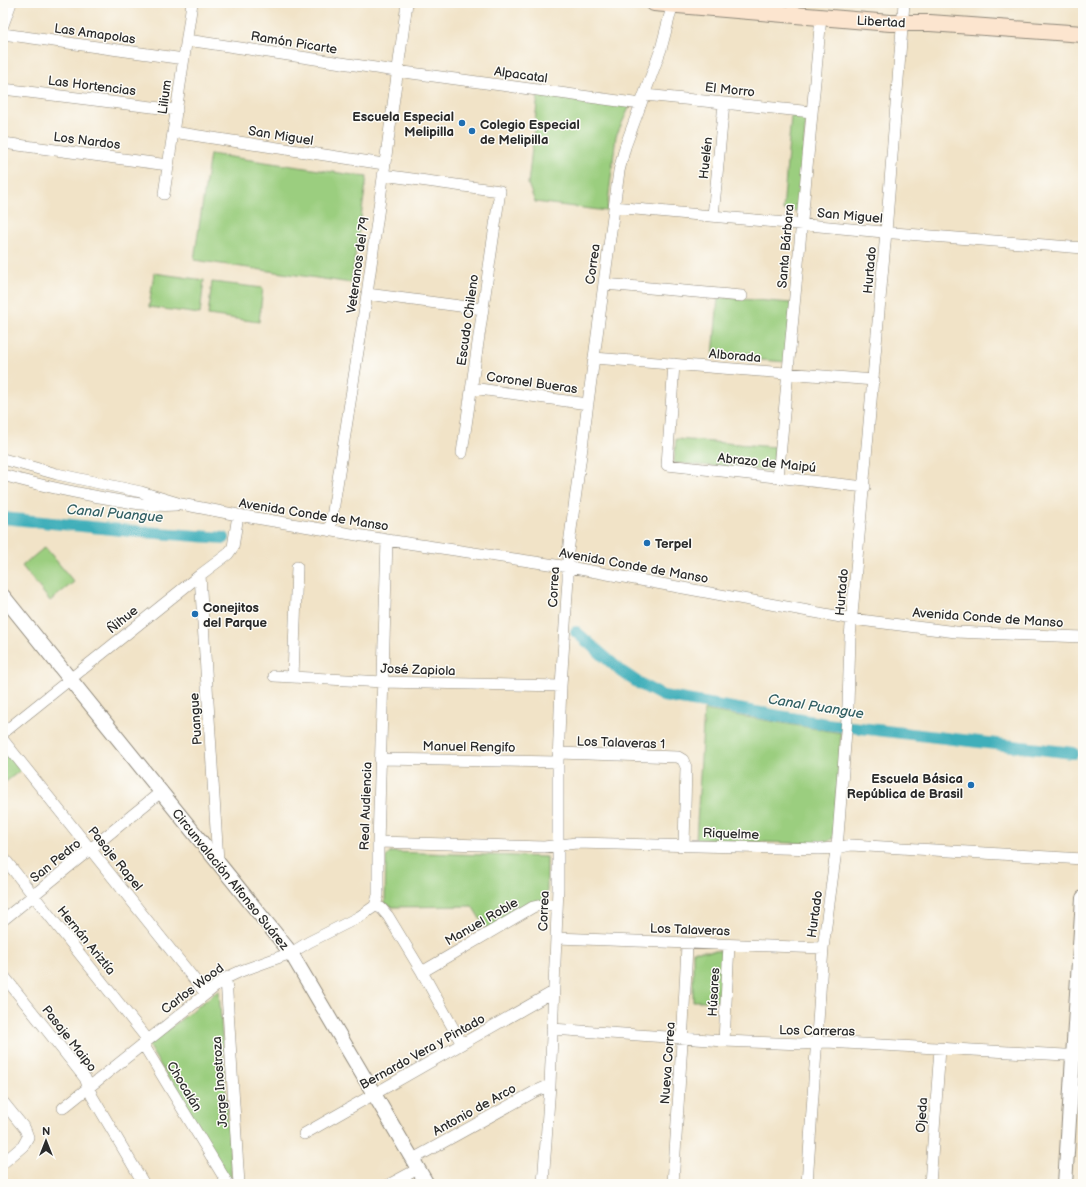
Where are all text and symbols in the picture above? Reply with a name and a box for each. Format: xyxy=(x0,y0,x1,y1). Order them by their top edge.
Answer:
street label: Libertad xyxy=(856,13,906,31)
street label: Las Amapolas xyxy=(53,20,137,48)
street label: Ramón Picarte xyxy=(250,28,338,58)
street label: Alpacatal xyxy=(493,63,549,87)
street label: Las Hortencias xyxy=(47,73,137,99)
street label: Lilium xyxy=(155,79,175,115)
street label: El Morro xyxy=(704,79,756,101)
place label: Escuela Especial Melipilla xyxy=(352,109,454,140)
place label: Colegio Especial de Melipilla xyxy=(480,117,580,148)
marker: Escuela Especial Melipilla xyxy=(457,118,467,128)
street label: San Miguel xyxy=(247,123,315,149)
marker: Colegio Especial de Melipilla xyxy=(467,126,477,136)
street label: Los Nardos xyxy=(53,129,122,153)
street label: Huelén xyxy=(696,136,716,180)
street label: Santa Bárbara xyxy=(774,203,798,289)
street label: San Miguel xyxy=(816,205,883,227)
street label: Veteranos del 79 xyxy=(343,216,373,315)
street label: Correa xyxy=(582,243,604,285)
street label: Hurtado xyxy=(860,246,880,294)
street label: Escudo Chileno xyxy=(454,273,482,367)
street label: Alborada xyxy=(708,346,762,366)
street label: Coronel Bueras xyxy=(485,369,579,397)
street label: Abrazo de Maipú xyxy=(717,450,817,476)
street label: Avenida Conde de Manso xyxy=(238,495,390,535)
water label: Canal Puangue xyxy=(66,501,164,526)
place label: Terpel xyxy=(655,536,692,552)
marker: Terpel xyxy=(642,538,652,548)
street label: Avenida Conde de Manso xyxy=(558,545,710,587)
street label: Correa xyxy=(545,566,563,608)
street label: Hurtado xyxy=(832,568,852,616)
place label: Conejitos del Parque xyxy=(203,600,267,631)
street label: Ñihue xyxy=(103,602,142,637)
street label: Avenida Conde de Manso xyxy=(912,605,1064,631)
marker: Conejitos del Parque xyxy=(190,609,200,619)
street label: José Zapiola xyxy=(380,661,456,679)
water label: Canal Puangue xyxy=(767,691,865,722)
street label: Puangue xyxy=(186,692,206,746)
street label: Los Talaveras 1 xyxy=(576,733,666,753)
street label: Manuel Rengifo xyxy=(422,738,516,756)
street label: Real Audiencia xyxy=(356,761,376,851)
place label: Escuela Básica República de Brasil xyxy=(847,771,963,802)
marker: Escuela Básica República de Brasil xyxy=(966,780,976,790)
street label: Circunvalación Alfonso Suárez xyxy=(168,806,293,954)
street label: Pasaje Rapel xyxy=(85,823,146,894)
street label: Riquelme xyxy=(703,825,760,843)
street label: San Pedro xyxy=(27,835,84,886)
street label: Correa xyxy=(535,890,553,932)
street label: Hurtado xyxy=(804,890,826,939)
street label: Manuel Roble xyxy=(442,894,521,949)
street label: Hernán Ariztía xyxy=(54,903,119,978)
street label: Los Talaveras xyxy=(650,921,731,939)
street label: Carlos Wood xyxy=(158,960,227,1018)
street label: Húsares xyxy=(705,967,723,1017)
street label: Pasaje Maipo xyxy=(38,1002,100,1075)
street label: Bernardo Vera y Pintado xyxy=(357,1011,488,1093)
street label: Nueva Correa xyxy=(657,1021,679,1105)
street label: Los Carreras xyxy=(779,1022,856,1040)
street label: Jorge Inostroza xyxy=(209,1036,231,1128)
street label: Chocalán xyxy=(163,1059,205,1114)
street label: Antonio de Arco xyxy=(430,1080,519,1139)
street label: Ojeda xyxy=(913,1097,931,1133)
north arrow xyxy=(26,1121,66,1161)
text: N xyxy=(42,1125,50,1138)

